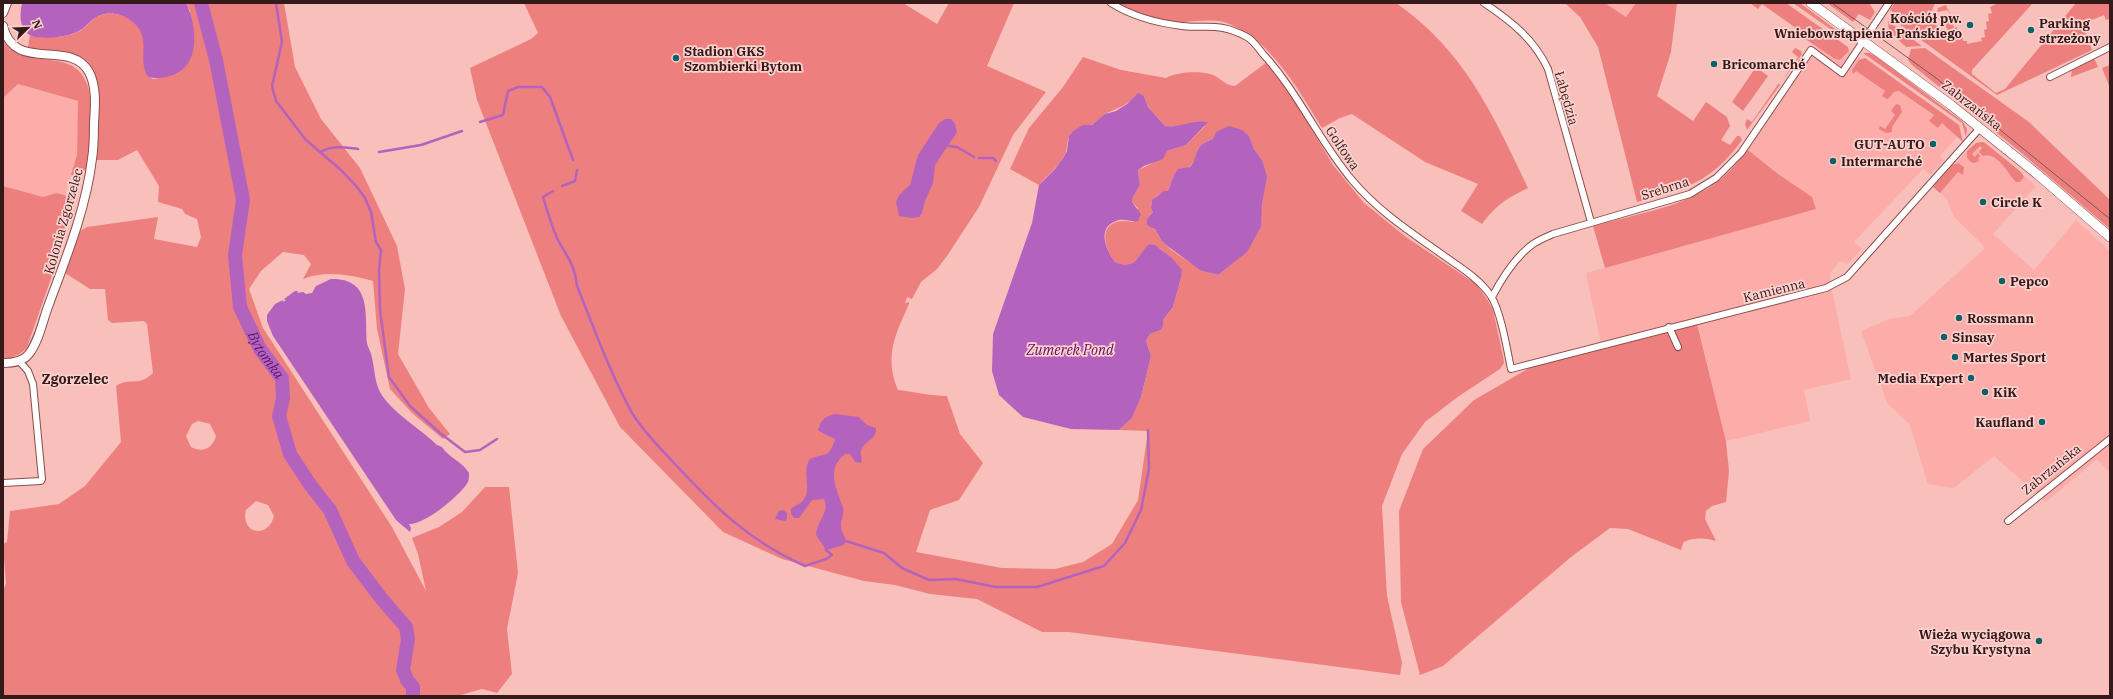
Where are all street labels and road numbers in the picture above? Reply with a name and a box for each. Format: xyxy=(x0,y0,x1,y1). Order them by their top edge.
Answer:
street label: Łabędzia xyxy=(1551,69,1582,127)
street label: Zabrzańska xyxy=(1938,77,2005,134)
street label: Golfowa xyxy=(1322,123,1363,173)
street label: Kolonia Zgorzelec xyxy=(40,166,87,276)
street label: Srebrna xyxy=(1639,173,1691,204)
street label: Kamienna xyxy=(1741,275,1807,306)
street label: Zabrzańska xyxy=(2018,440,2085,499)

